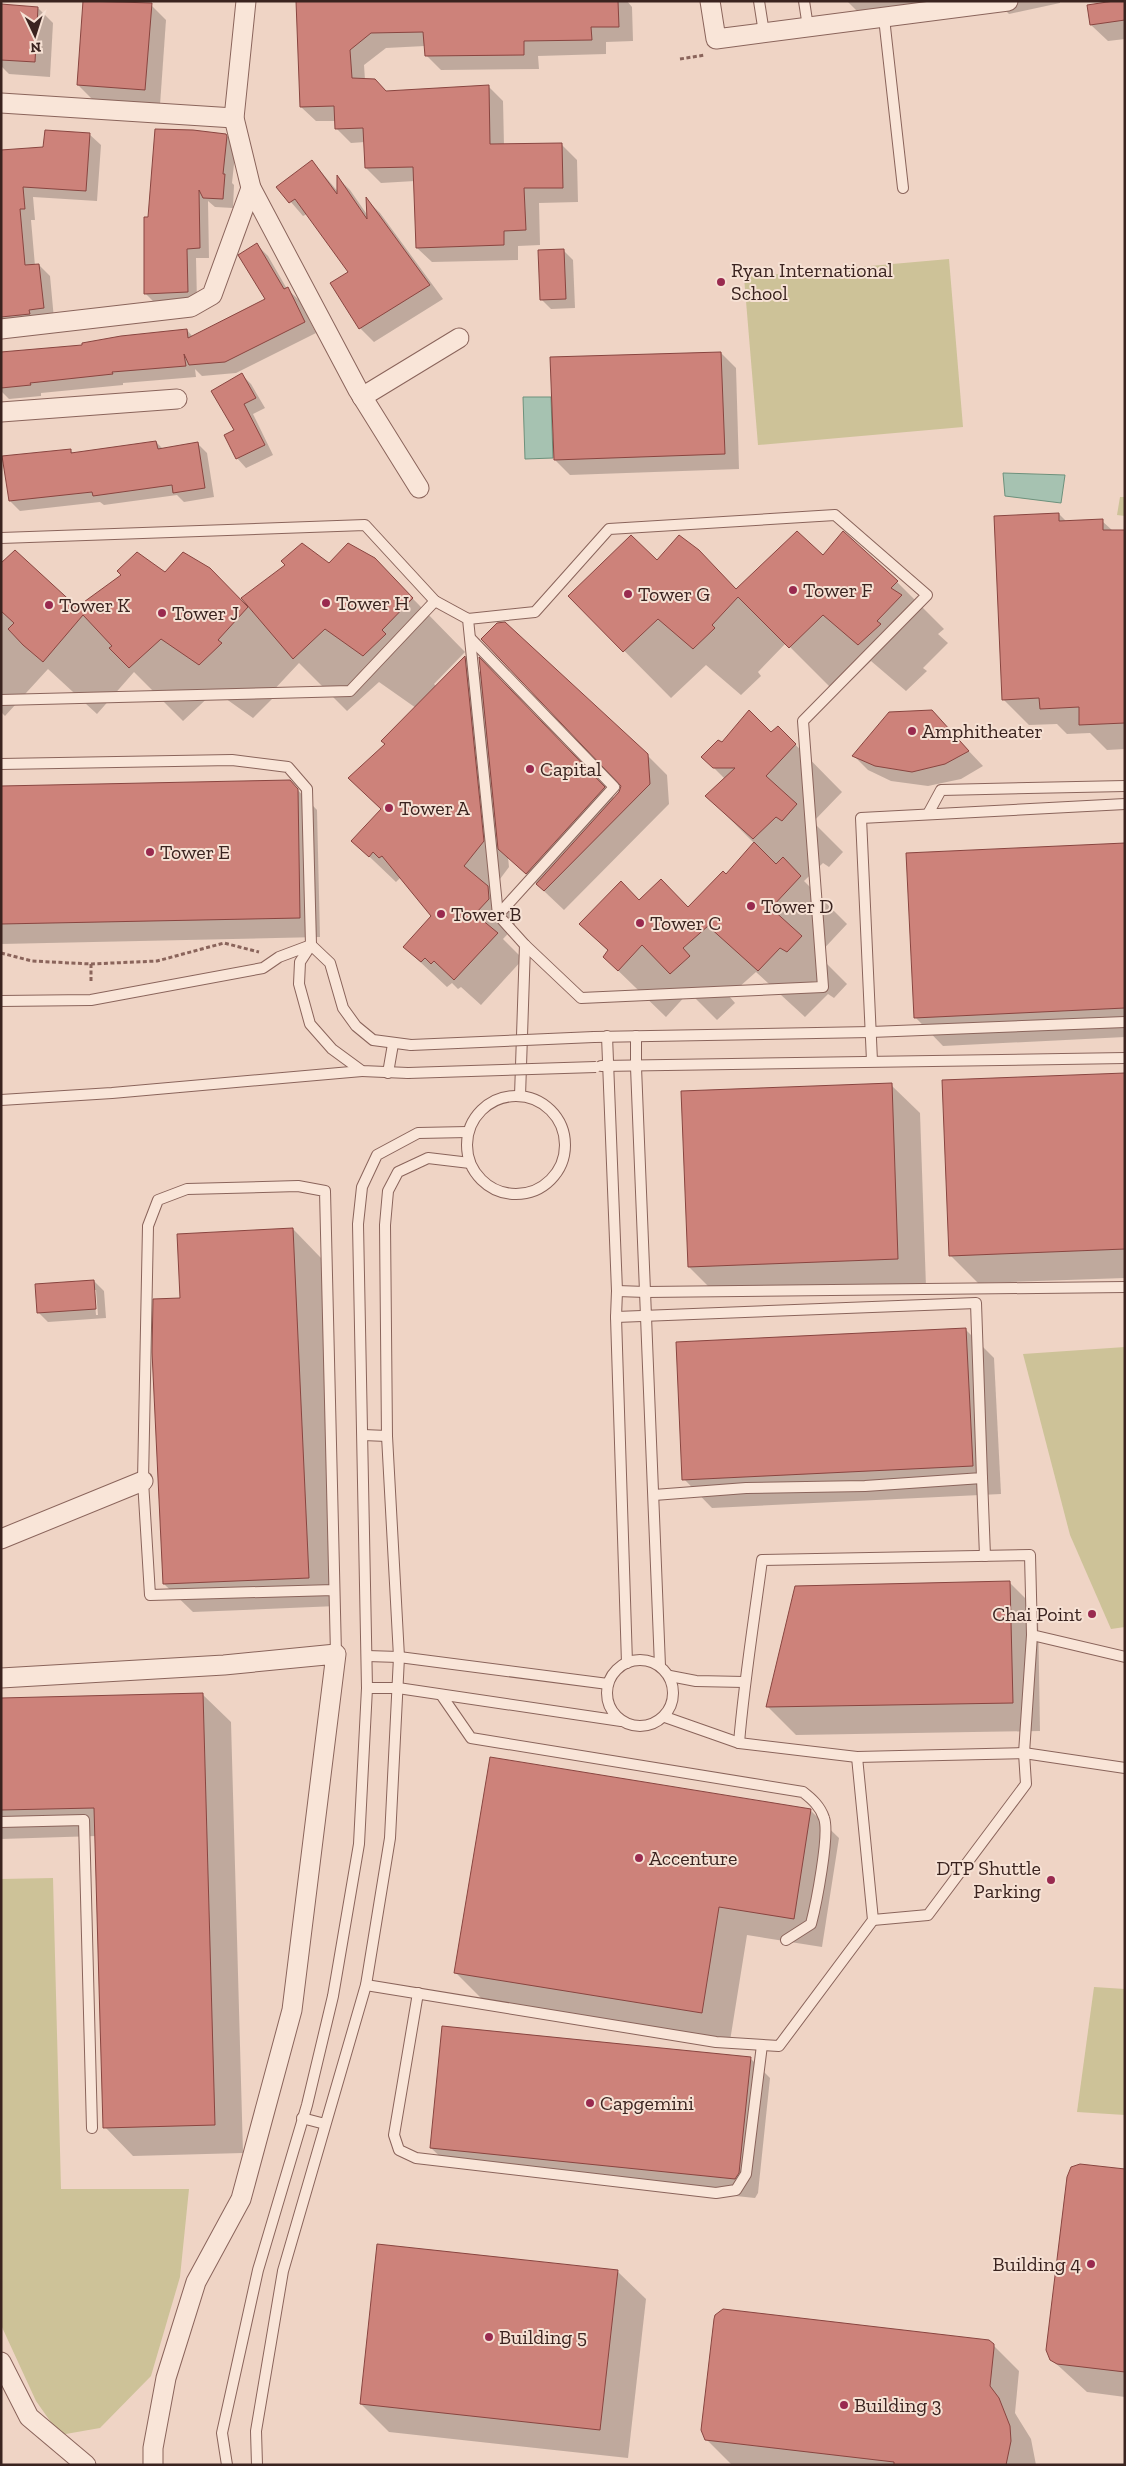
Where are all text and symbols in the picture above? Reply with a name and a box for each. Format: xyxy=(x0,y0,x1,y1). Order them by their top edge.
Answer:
north arrow xyxy=(10,10,60,60)
text: N xyxy=(30,39,42,56)
place label: Ryan International School xyxy=(731,258,893,305)
marker: Ryan International School xyxy=(715,276,727,288)
place label: Tower F xyxy=(803,578,872,602)
place label: Tower G xyxy=(638,582,710,606)
marker: Tower F xyxy=(787,584,799,596)
marker: Tower G xyxy=(622,588,634,600)
place label: Tower H xyxy=(336,591,409,615)
place label: Tower K xyxy=(59,593,130,617)
marker: Tower H xyxy=(320,597,332,609)
marker: Tower K xyxy=(43,599,55,611)
place label: Tower J xyxy=(172,601,239,625)
marker: Tower J xyxy=(156,607,168,619)
place label: Amphitheater xyxy=(922,719,1043,743)
marker: Amphitheater xyxy=(906,725,918,737)
place label: Capital xyxy=(540,757,602,781)
marker: Capital xyxy=(524,763,536,775)
place label: Tower A xyxy=(399,796,471,820)
marker: Tower A xyxy=(383,802,395,814)
place label: Tower E xyxy=(160,840,230,864)
marker: Tower E xyxy=(144,846,156,858)
place label: Tower D xyxy=(761,894,833,918)
marker: Tower D xyxy=(745,900,757,912)
place label: Tower B xyxy=(451,902,521,926)
marker: Tower B xyxy=(435,908,447,920)
place label: Tower C xyxy=(650,911,721,935)
marker: Tower C xyxy=(634,917,646,929)
place label: Chai Point xyxy=(992,1602,1083,1626)
marker: Chai Point xyxy=(1086,1608,1098,1620)
place label: Accenture xyxy=(649,1846,737,1870)
marker: Accenture xyxy=(633,1852,645,1864)
place label: DTP Shuttle Parking xyxy=(936,1856,1041,1903)
marker: DTP Shuttle Parking xyxy=(1045,1874,1057,1886)
place label: Capgemini xyxy=(600,2091,694,2115)
marker: Capgemini xyxy=(584,2097,596,2109)
place label: Building 4 xyxy=(992,2252,1081,2276)
marker: Building 4 xyxy=(1085,2258,1097,2270)
place label: Building 5 xyxy=(499,2325,587,2349)
marker: Building 5 xyxy=(483,2331,495,2343)
place label: Building 3 xyxy=(854,2393,942,2417)
marker: Building 3 xyxy=(838,2399,850,2411)

